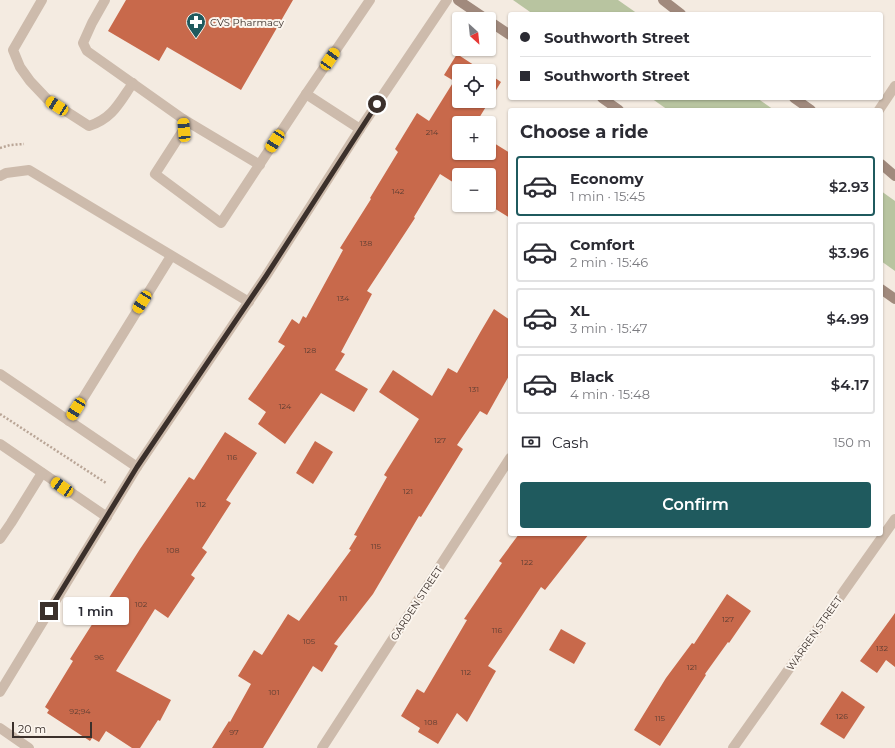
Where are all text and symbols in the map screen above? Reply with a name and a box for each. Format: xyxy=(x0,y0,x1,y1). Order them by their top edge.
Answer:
pharmacy icon: CVS Pharmacy xyxy=(185,11,207,39)
north arrow xyxy=(452,12,496,56)
map controls xyxy=(452,12,496,212)
place label: CVS Pharmacy xyxy=(210,16,284,29)
text: Southworth Street xyxy=(544,28,690,47)
car xyxy=(318,46,342,72)
button: locate xyxy=(452,64,496,108)
text: Southworth Street xyxy=(544,66,690,85)
car xyxy=(44,94,70,118)
route start xyxy=(368,95,386,113)
button: + xyxy=(452,116,496,160)
car xyxy=(177,118,191,142)
text: Choose a ride xyxy=(520,121,648,143)
house number: 214 xyxy=(426,127,439,137)
car xyxy=(263,128,287,154)
button: − xyxy=(452,168,496,212)
icon: car xyxy=(522,168,558,204)
text: Economy xyxy=(570,169,643,188)
text: $2.93 xyxy=(829,177,869,196)
house number: 142 xyxy=(392,186,405,196)
text: 1 min · 15:45 xyxy=(570,188,645,204)
icon: car xyxy=(522,234,558,270)
text: Comfort xyxy=(570,235,635,254)
house number: 138 xyxy=(360,238,372,248)
text: $3.96 xyxy=(828,243,869,262)
text: 2 min · 15:46 xyxy=(570,254,648,270)
car xyxy=(131,289,153,315)
house number: 134 xyxy=(337,293,350,303)
icon: car xyxy=(522,300,558,336)
text: XL xyxy=(570,301,589,320)
text: $4.99 xyxy=(826,309,869,328)
text: 3 min · 15:47 xyxy=(570,320,647,336)
house number: 128 xyxy=(304,345,316,355)
icon: car xyxy=(522,366,558,402)
text: Black xyxy=(570,367,614,386)
text: $4.17 xyxy=(831,375,869,394)
house number: 131 xyxy=(469,384,479,394)
text: 4 min · 15:48 xyxy=(570,386,650,402)
car xyxy=(65,396,87,422)
house number: 124 xyxy=(279,401,292,411)
icon: cash xyxy=(520,431,542,453)
text: Cash xyxy=(552,433,589,452)
text: 150 m xyxy=(833,434,871,450)
house number: 127 xyxy=(434,435,446,445)
house number: 116 xyxy=(227,452,237,462)
car xyxy=(49,475,75,499)
button: Confirm xyxy=(520,482,871,528)
house number: 121 xyxy=(403,486,413,496)
house number: 112 xyxy=(196,499,207,509)
house number: 115 xyxy=(371,541,382,551)
house number: 108 xyxy=(166,545,180,555)
house number: 122 xyxy=(521,557,533,567)
street label: GARDEN STREET xyxy=(388,563,445,643)
house number: 111 xyxy=(339,593,347,603)
street label: WARREN STREET xyxy=(784,593,845,673)
callout: 1 min xyxy=(63,597,129,625)
house number: 102 xyxy=(135,599,148,609)
route end xyxy=(40,602,58,620)
text: 1 min xyxy=(79,603,113,619)
house number: 127 xyxy=(722,614,734,624)
house number: 116 xyxy=(492,625,502,635)
house number: 105 xyxy=(303,636,316,646)
house number: 132 xyxy=(876,643,888,653)
house number: 96 xyxy=(94,652,104,662)
house number: 121 xyxy=(687,662,697,672)
house number: 112 xyxy=(461,667,472,677)
house number: 101 xyxy=(268,687,280,697)
house number: 92;94 xyxy=(69,706,91,716)
house number: 126 xyxy=(836,711,848,721)
house number: 115 xyxy=(655,713,666,723)
house number: 108 xyxy=(424,717,438,727)
scale bar xyxy=(12,720,92,739)
text: 20 m xyxy=(18,722,46,736)
house number: 97 xyxy=(229,727,239,737)

